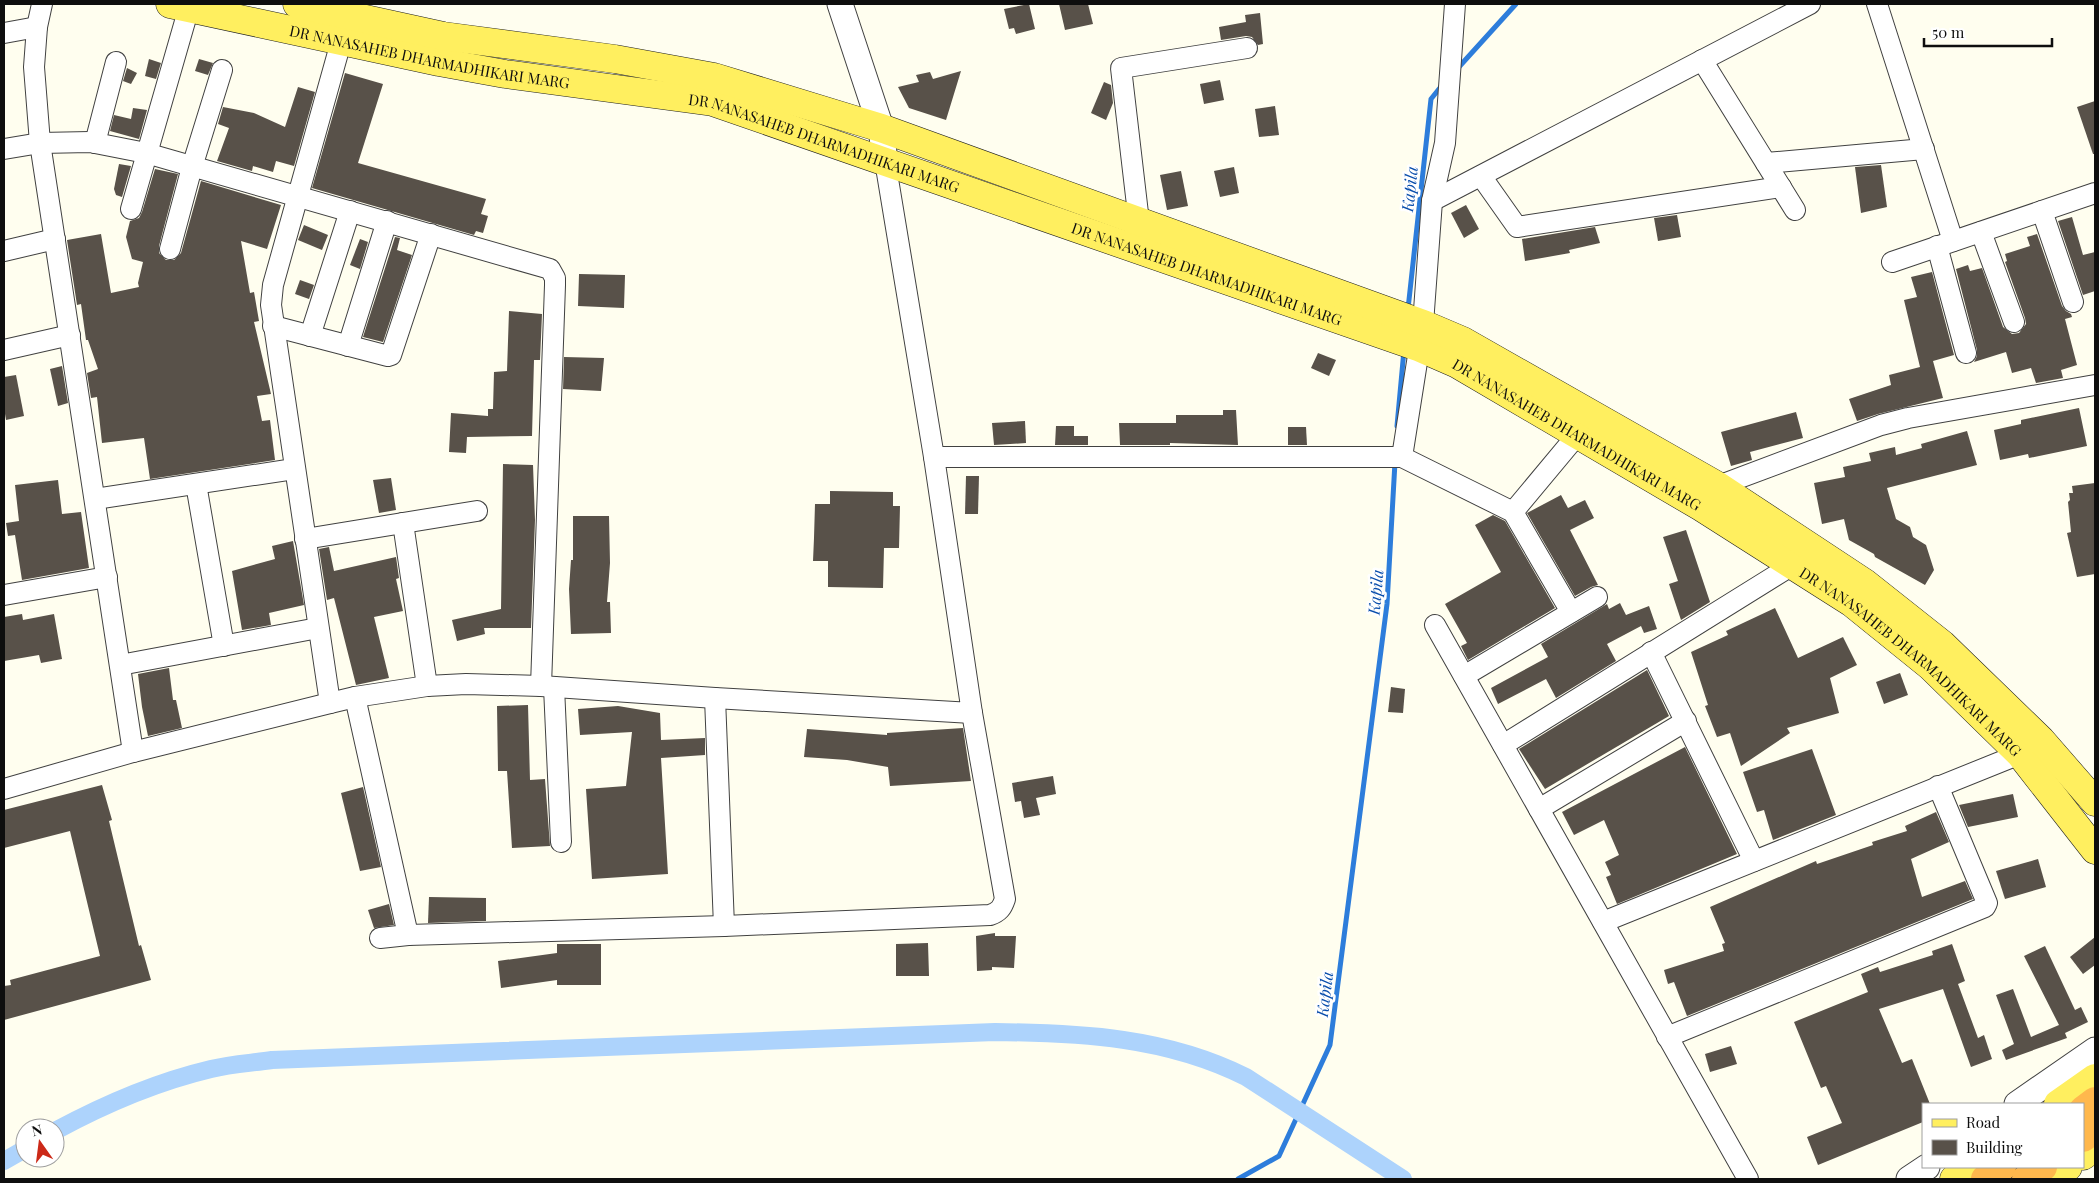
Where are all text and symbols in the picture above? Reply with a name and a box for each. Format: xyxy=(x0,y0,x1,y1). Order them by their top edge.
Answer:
scale bar xyxy=(1924,15,2052,47)
street label: DR NANASAHEB DHARMADHIKARI MARG xyxy=(288,20,571,93)
text: 50 m xyxy=(1932,22,1965,42)
street label: DR NANASAHEB DHARMADHIKARI MARG xyxy=(687,89,963,197)
water label: Kapila xyxy=(1396,165,1422,214)
street label: DR NANASAHEB DHARMADHIKARI MARG xyxy=(1069,217,1345,330)
street label: DR NANASAHEB DHARMADHIKARI MARG xyxy=(1449,354,1705,515)
street label: DR NANASAHEB DHARMADHIKARI MARG xyxy=(1796,562,2026,760)
water label: Kapila xyxy=(1362,568,1387,617)
water label: Kapila xyxy=(1311,970,1337,1019)
legend xyxy=(1922,1103,2084,1168)
text: Road xyxy=(1966,1112,2000,1132)
north arrow xyxy=(15,1118,65,1168)
text: N xyxy=(30,1119,44,1140)
text: Building xyxy=(1966,1137,2023,1157)

